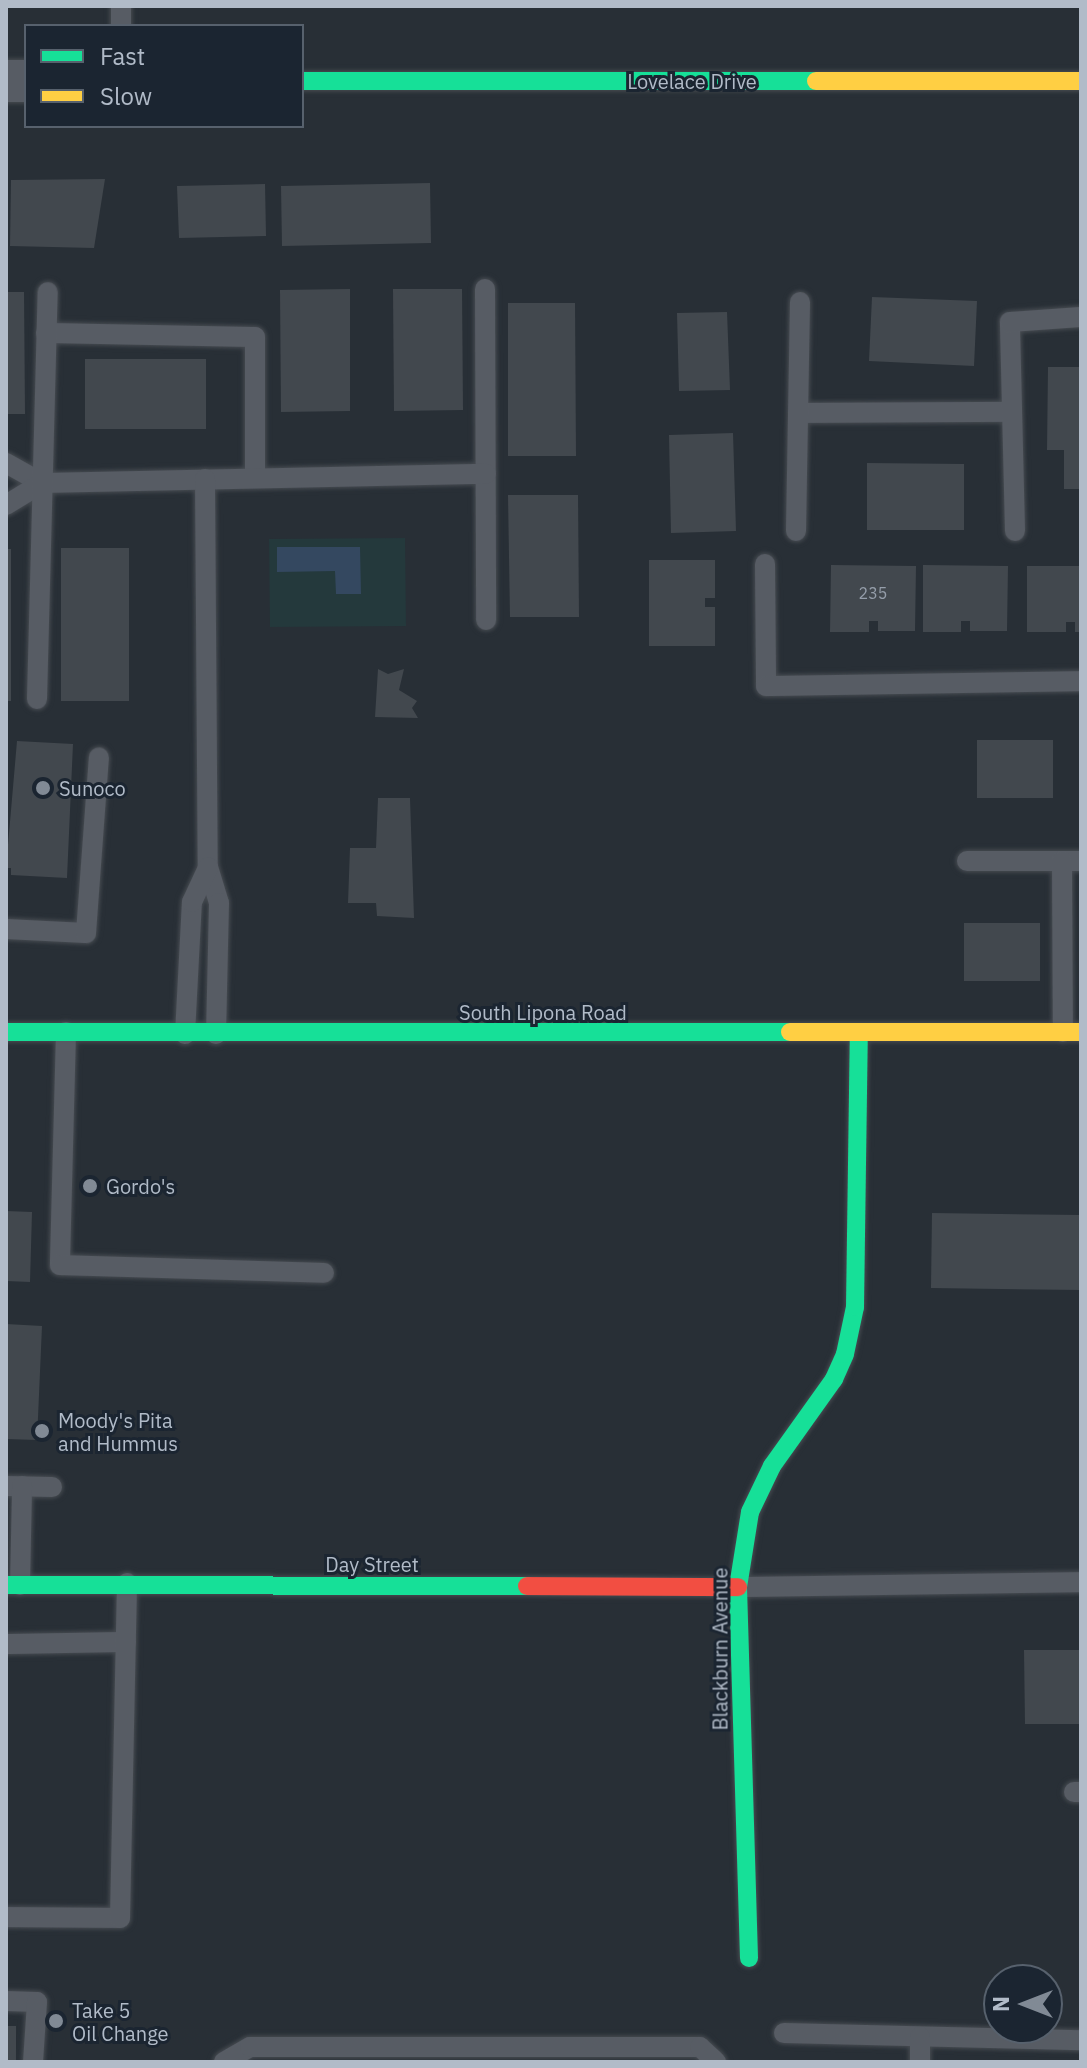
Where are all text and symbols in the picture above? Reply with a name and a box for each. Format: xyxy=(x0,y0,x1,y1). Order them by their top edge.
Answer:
legend xyxy=(24,24,304,128)
text: Fast xyxy=(100,40,145,72)
street label: Lovelace Drive xyxy=(627,69,757,93)
text: Slow xyxy=(100,80,152,112)
house number: 235 xyxy=(859,583,887,603)
place label: Sunoco xyxy=(59,776,126,800)
marker: Sunoco xyxy=(34,779,52,797)
street label: South Lipona Road xyxy=(459,1000,627,1024)
place label: Gordo's xyxy=(106,1174,175,1198)
marker: Gordo's xyxy=(81,1177,99,1195)
place label: Moody's Pita and Hummus xyxy=(58,1408,178,1455)
marker: Moody's Pita and Hummus xyxy=(33,1422,51,1440)
street label: Day Street xyxy=(325,1552,419,1576)
street label: Blackburn Avenue xyxy=(708,1568,732,1730)
north arrow xyxy=(983,1964,1063,2044)
text: N xyxy=(986,1996,1015,2012)
place label: Take 5 Oil Change xyxy=(72,1998,169,2045)
marker: Take 5 Oil Change xyxy=(47,2012,65,2030)

